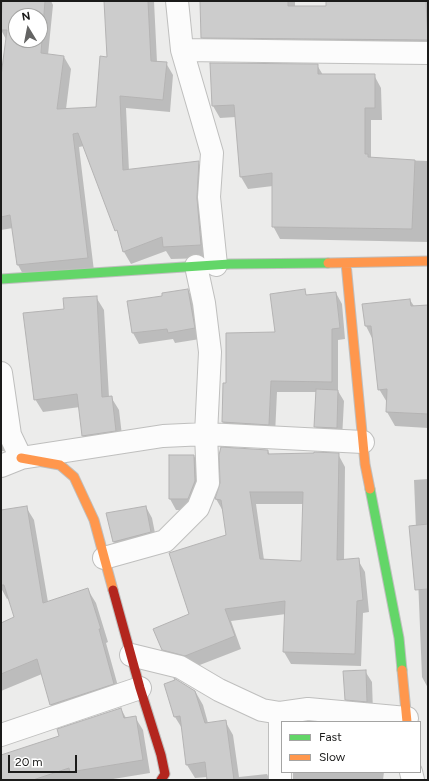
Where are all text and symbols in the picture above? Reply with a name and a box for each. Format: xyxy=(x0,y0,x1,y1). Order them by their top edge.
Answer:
north arrow xyxy=(8,8,48,48)
text: N xyxy=(21,10,31,24)
legend xyxy=(281,721,421,773)
text: Fast xyxy=(319,730,342,744)
scale bar xyxy=(10,747,79,773)
text: Slow xyxy=(319,750,345,764)
text: 20 m xyxy=(15,755,43,769)

